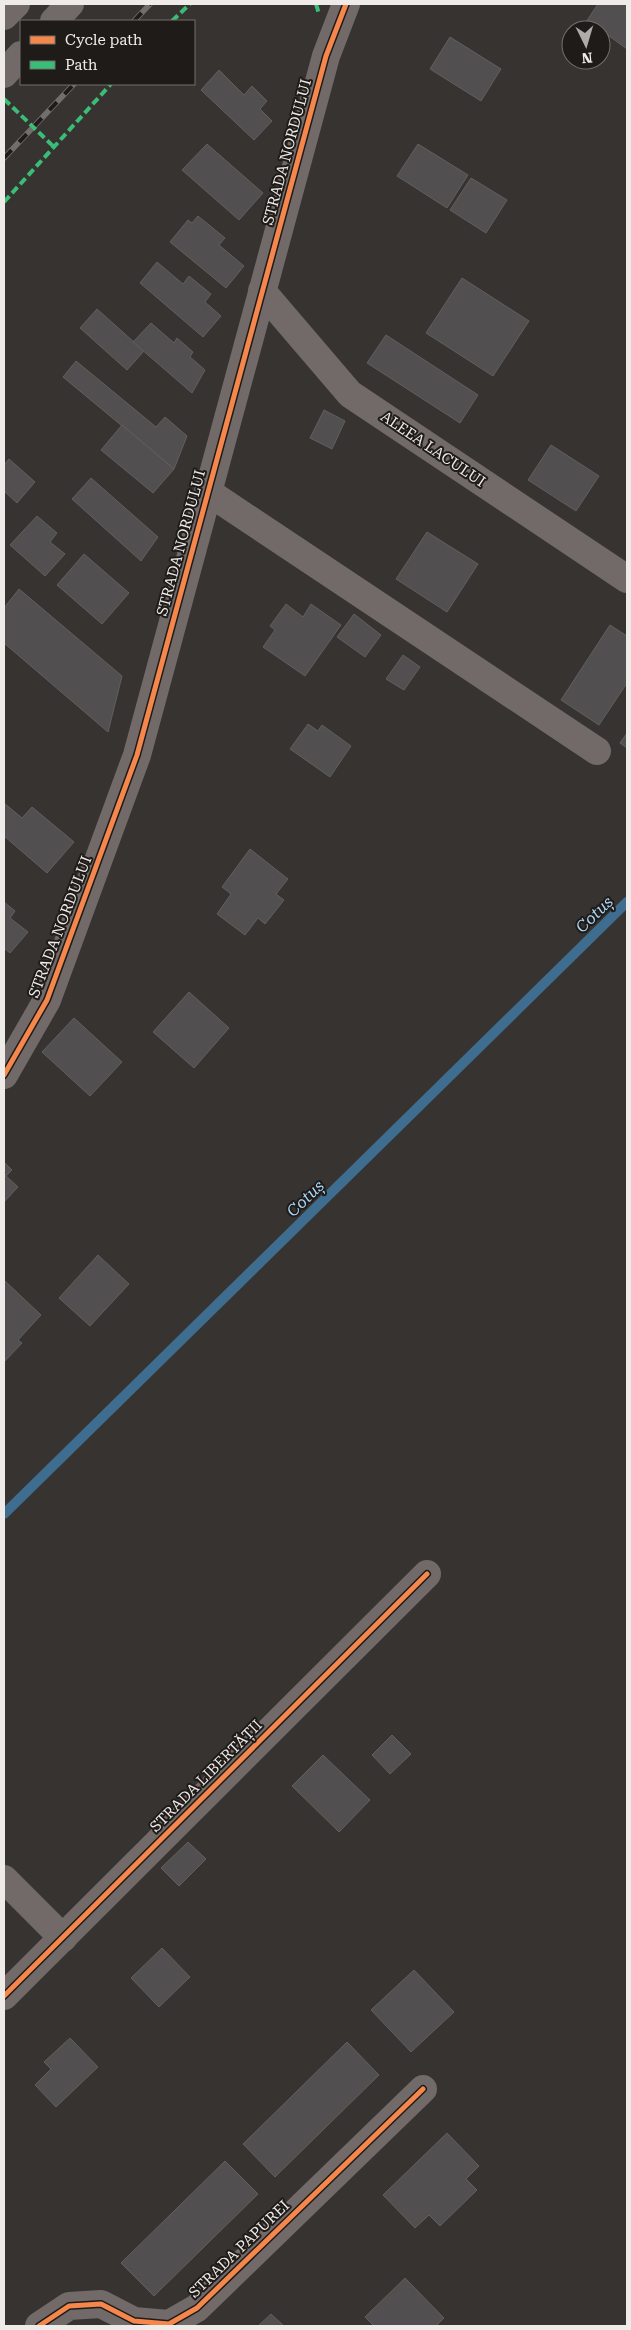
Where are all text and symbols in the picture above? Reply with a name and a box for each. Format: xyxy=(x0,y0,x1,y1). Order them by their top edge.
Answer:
legend xyxy=(20,20,195,85)
north arrow xyxy=(561,20,611,70)
text: Cycle path xyxy=(65,31,143,49)
text: N xyxy=(581,50,593,66)
text: Path xyxy=(65,56,98,74)
street label: STRADA NORDULUI xyxy=(259,77,315,227)
street label: ALEEA LACULUI xyxy=(377,407,489,491)
street label: STRADA NORDULUI xyxy=(153,468,209,618)
street label: STRADA NORDULUI xyxy=(25,854,95,1000)
water label: Cotuș xyxy=(572,892,618,937)
water label: Cotuș xyxy=(283,1176,329,1221)
street label: STRADA LIBERTĂȚII xyxy=(146,1716,267,1837)
street label: STRADA PAPUREI xyxy=(185,2196,293,2302)

